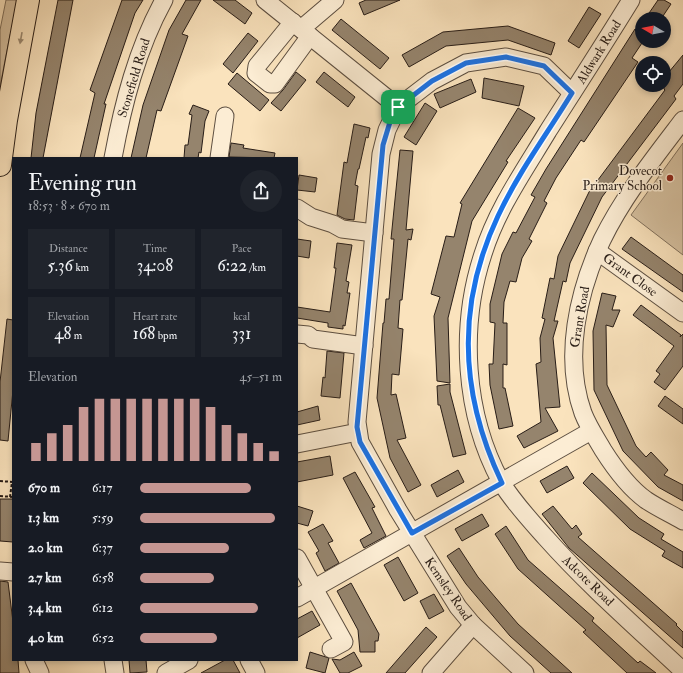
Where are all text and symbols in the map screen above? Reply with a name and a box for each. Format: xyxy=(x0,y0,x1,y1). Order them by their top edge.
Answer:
north arrow xyxy=(635,12,671,48)
map controls xyxy=(635,12,671,92)
street label: Aldwark Road xyxy=(573,17,625,88)
one-way arrow xyxy=(18,32,24,44)
street label: Stonefield Road xyxy=(114,36,154,120)
button: locate xyxy=(635,56,671,92)
pin xyxy=(381,90,415,124)
icon: arrive xyxy=(387,96,409,118)
place label: Dovecot Primary School xyxy=(582,163,663,195)
text: Evening run xyxy=(28,169,137,197)
button: share xyxy=(240,170,282,212)
marker: Dovecot Primary School xyxy=(665,173,675,183)
text: 18:53 · 8 × 670 m xyxy=(28,198,110,214)
text: Distance xyxy=(49,242,88,255)
text: Time xyxy=(143,242,167,255)
text: Pace xyxy=(232,242,252,255)
street label: Grant Close xyxy=(600,250,661,301)
text: 5.36 xyxy=(47,255,73,276)
text: 34:08 xyxy=(137,255,173,276)
text: 6:22 xyxy=(217,255,247,276)
text: km xyxy=(73,261,89,274)
text: /km xyxy=(247,261,266,274)
street label: Grant Road xyxy=(567,285,593,349)
text: Elevation xyxy=(47,310,89,323)
text: Heart rate xyxy=(133,310,177,323)
text: kcal xyxy=(233,310,250,323)
text: 48 xyxy=(54,323,71,344)
text: 168 xyxy=(133,323,155,344)
text: 331 xyxy=(232,323,251,344)
text: m xyxy=(71,329,82,342)
text: bpm xyxy=(155,329,177,342)
text: Elevation xyxy=(28,369,78,385)
text: 45–51 m xyxy=(240,369,282,385)
text: 670 m xyxy=(28,480,60,496)
text: 6:17 xyxy=(92,480,112,496)
text: 1.3 km xyxy=(28,510,59,526)
text: 5:59 xyxy=(92,510,113,526)
text: 2.0 km xyxy=(28,540,63,556)
text: 6:37 xyxy=(92,540,113,556)
street label: Adcote Road xyxy=(558,552,618,610)
street label: Kemsley Road xyxy=(420,554,475,625)
text: 2.7 km xyxy=(28,570,62,586)
text: 6:58 xyxy=(92,570,114,586)
text: 3.4 km xyxy=(28,600,62,616)
text: 6:12 xyxy=(92,600,113,616)
text: 4.0 km xyxy=(28,630,63,646)
text: 6:52 xyxy=(92,630,114,646)

